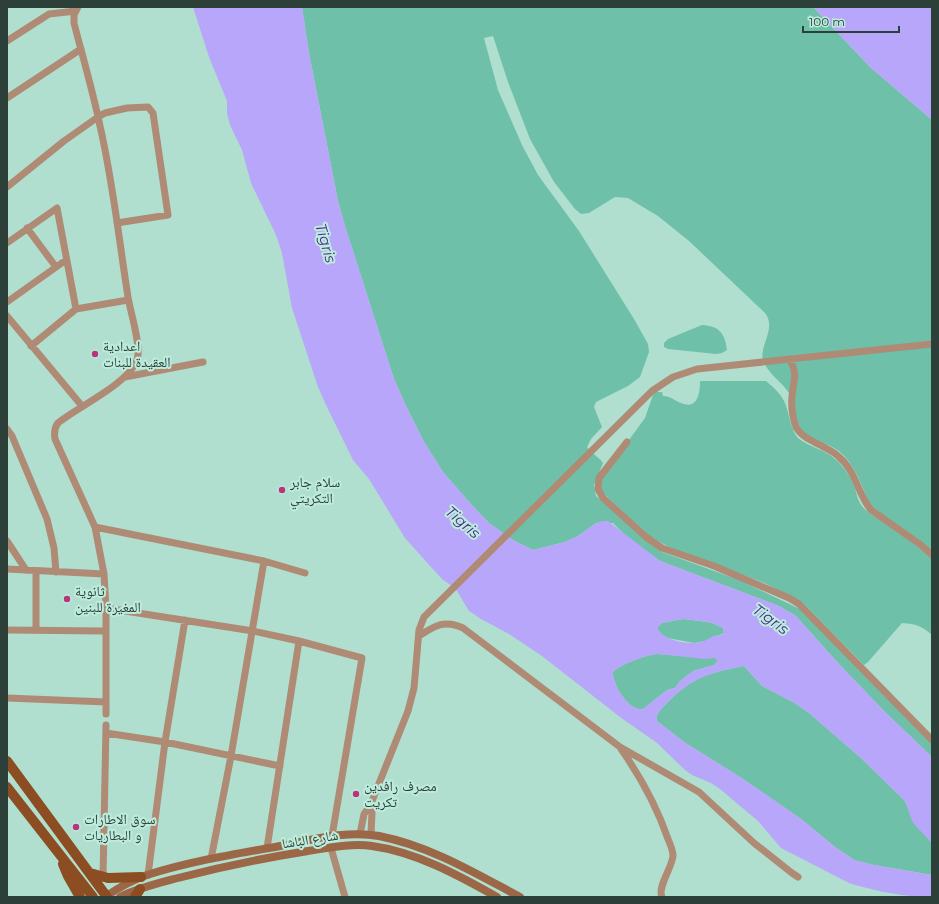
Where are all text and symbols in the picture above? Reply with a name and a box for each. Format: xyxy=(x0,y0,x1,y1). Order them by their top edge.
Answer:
scale bar xyxy=(803,8,899,34)
text: 100 m xyxy=(809,14,845,29)
water label: Tigris xyxy=(311,221,341,266)
place label: اعدادية العقيدة للبنات xyxy=(103,337,171,371)
marker: اعدادية العقيدة للبنات xyxy=(90,349,100,359)
place label: سلام جابر التكريتي xyxy=(289,473,340,510)
marker: سلام جابر التكريتي xyxy=(277,485,287,495)
water label: Tigris xyxy=(442,502,485,543)
place label: ثانوية المغيرة للبنين xyxy=(75,582,141,616)
marker: ثانوية المغيرة للبنين xyxy=(62,594,72,604)
water label: Tigris xyxy=(749,600,793,639)
place label: مصرف رافدين تكريت xyxy=(364,777,437,811)
marker: مصرف رافدين تكريت xyxy=(351,789,361,799)
place label: سوق الاطارات و البطاريات xyxy=(84,810,155,844)
marker: سوق الاطارات و البطاريات xyxy=(71,822,81,832)
street label: شارع الباشا xyxy=(280,826,340,853)

